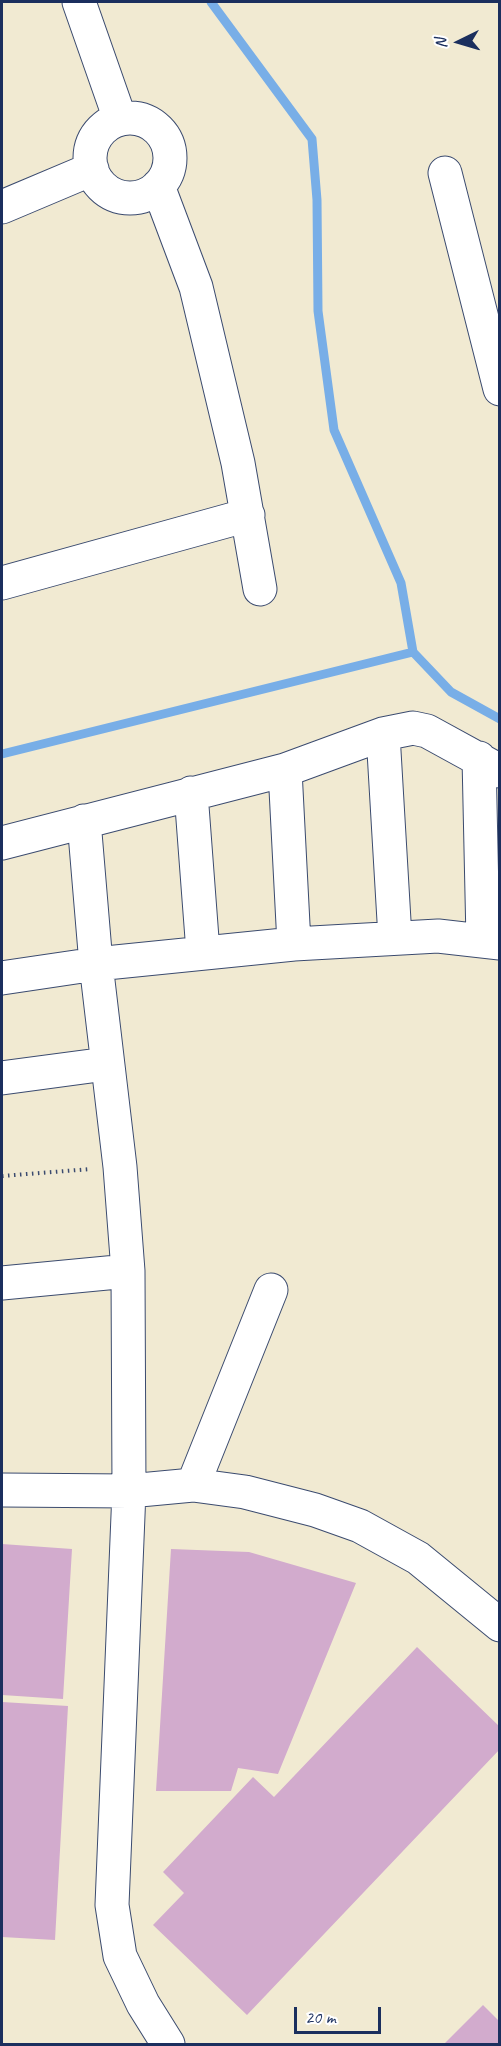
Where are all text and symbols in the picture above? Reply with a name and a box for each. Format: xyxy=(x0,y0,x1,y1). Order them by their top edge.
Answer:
north arrow xyxy=(429,12,489,72)
text: N xyxy=(431,38,451,49)
scale bar xyxy=(297,1995,384,2033)
text: 20 m xyxy=(305,2006,336,2028)

